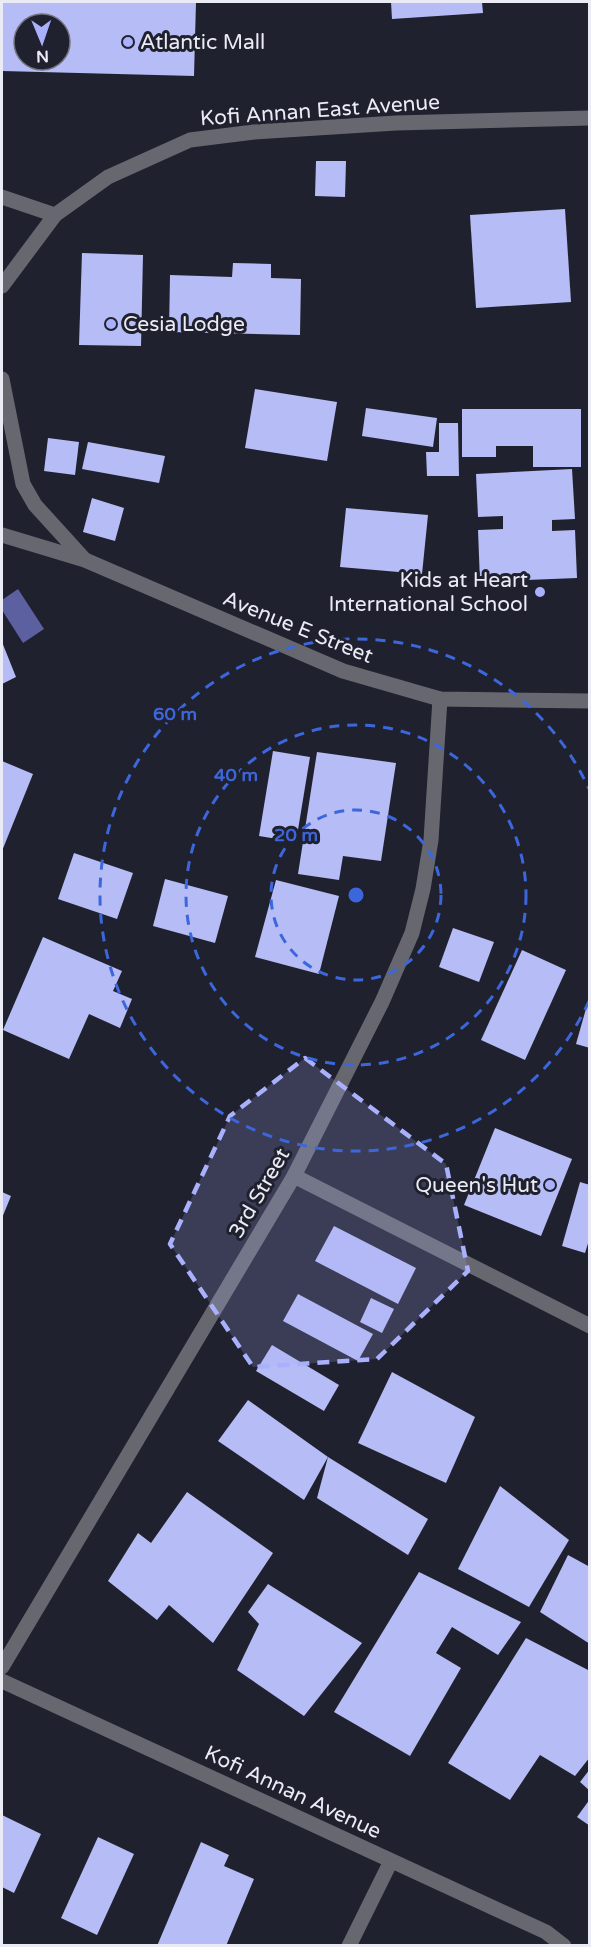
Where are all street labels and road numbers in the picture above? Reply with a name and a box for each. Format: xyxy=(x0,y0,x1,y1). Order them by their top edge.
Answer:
street label: Kofi Annan East Avenue xyxy=(199,90,441,131)
street label: Avenue E Street xyxy=(219,586,376,669)
street label: 3rd Street xyxy=(224,1144,295,1243)
street label: Kofi Annan Avenue xyxy=(201,1741,385,1844)

